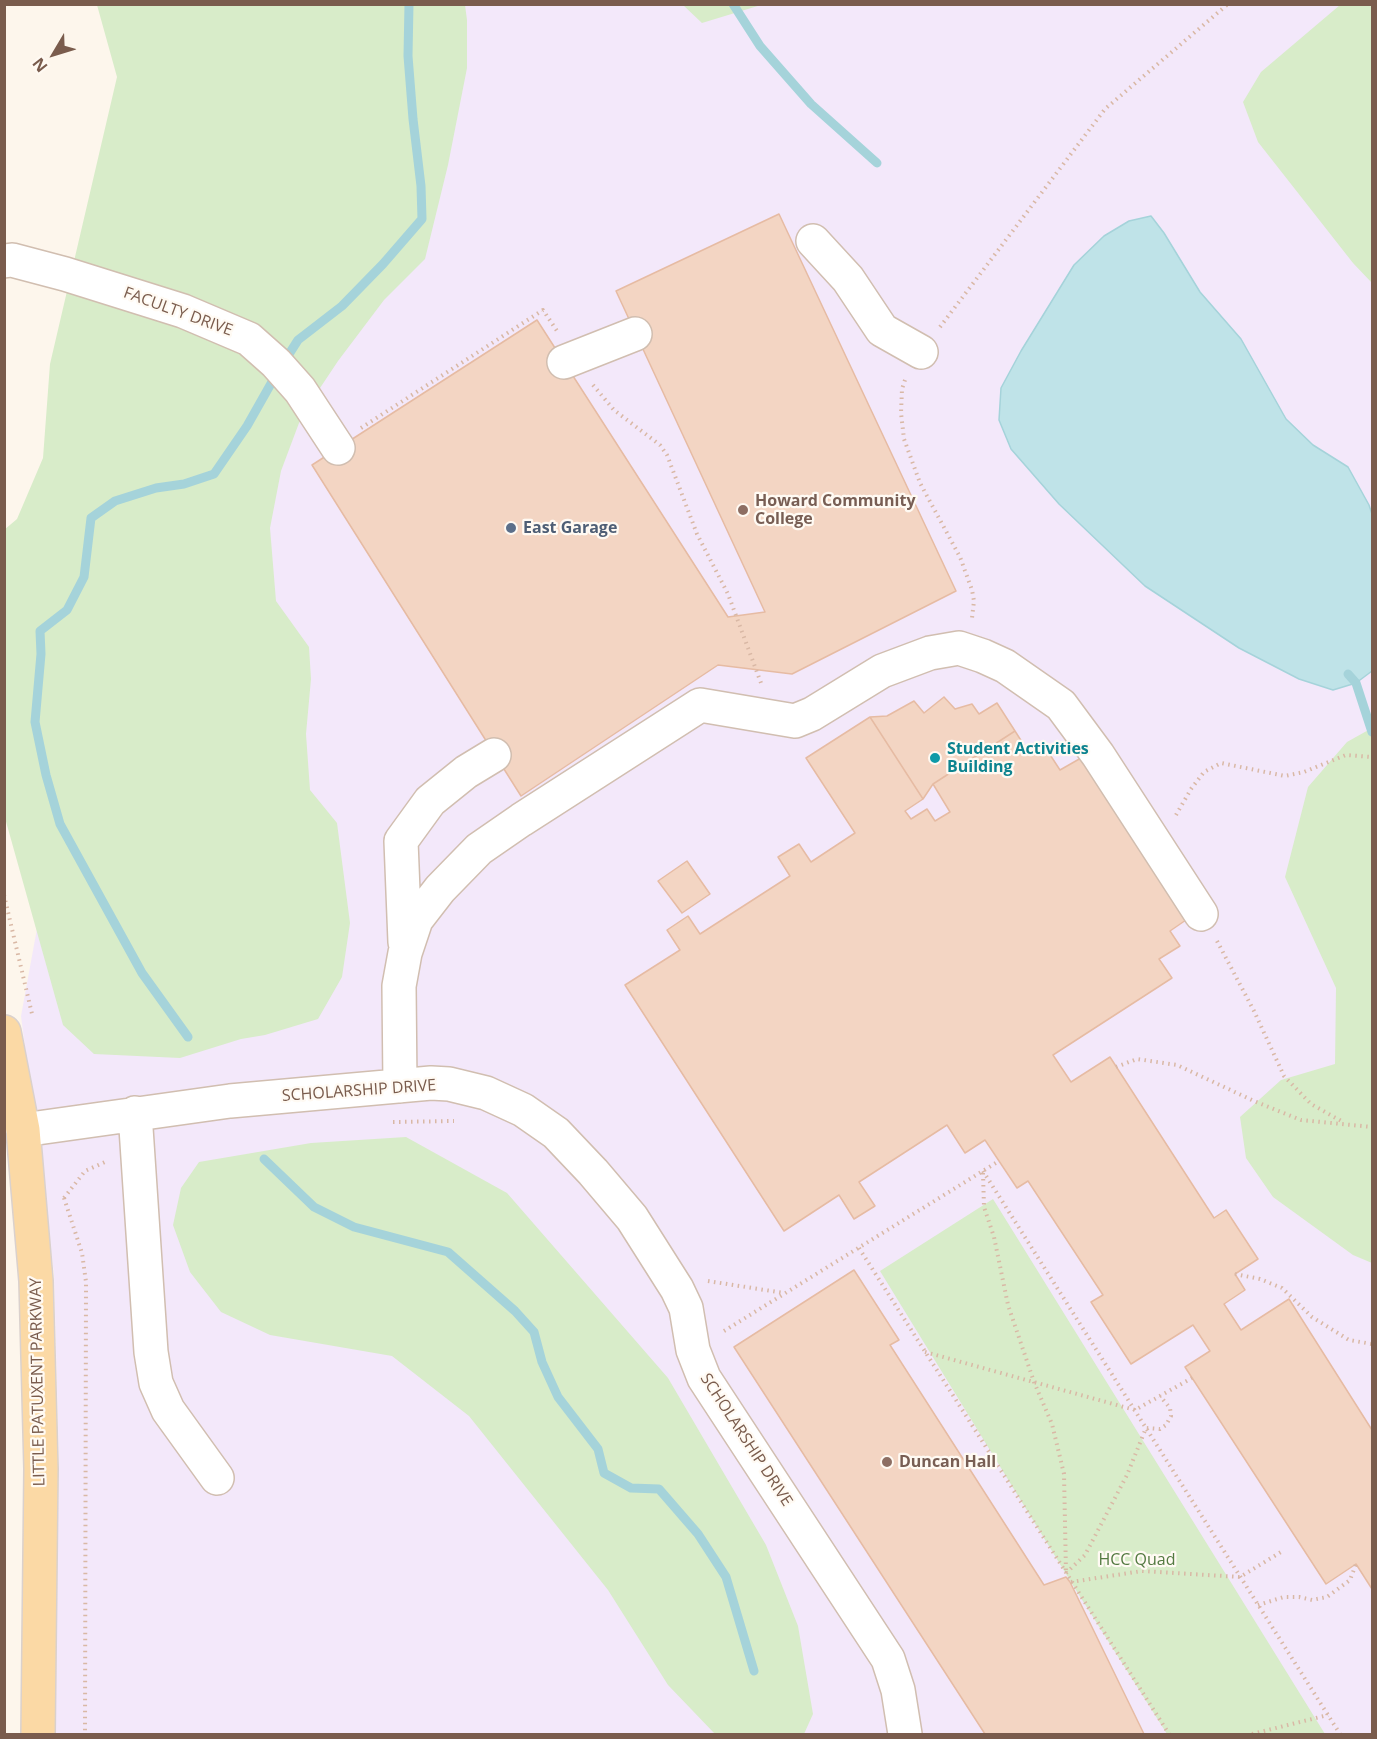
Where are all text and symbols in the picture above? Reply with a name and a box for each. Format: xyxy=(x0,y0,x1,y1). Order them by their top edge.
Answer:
north arrow xyxy=(24,24,84,84)
text: N xyxy=(27,53,52,77)
street label: FACULTY DRIVE xyxy=(121,283,235,341)
place label: Howard Community College xyxy=(755,491,916,529)
marker: Howard Community College xyxy=(736,503,750,517)
place label: East Garage xyxy=(523,518,617,538)
marker: East Garage xyxy=(504,521,518,535)
place label: Student Activities Building xyxy=(947,739,1089,777)
marker: Student Activities Building xyxy=(928,751,942,765)
street label: SCHOLARSHIP DRIVE xyxy=(281,1076,437,1106)
street label: LITTLE PATUXENT PARKWAY xyxy=(27,1278,49,1486)
street label: SCHOLARSHIP DRIVE xyxy=(696,1370,796,1510)
place label: Duncan Hall xyxy=(899,1452,996,1472)
marker: Duncan Hall xyxy=(880,1455,894,1469)
park label: HCC Quad xyxy=(1098,1550,1176,1570)

